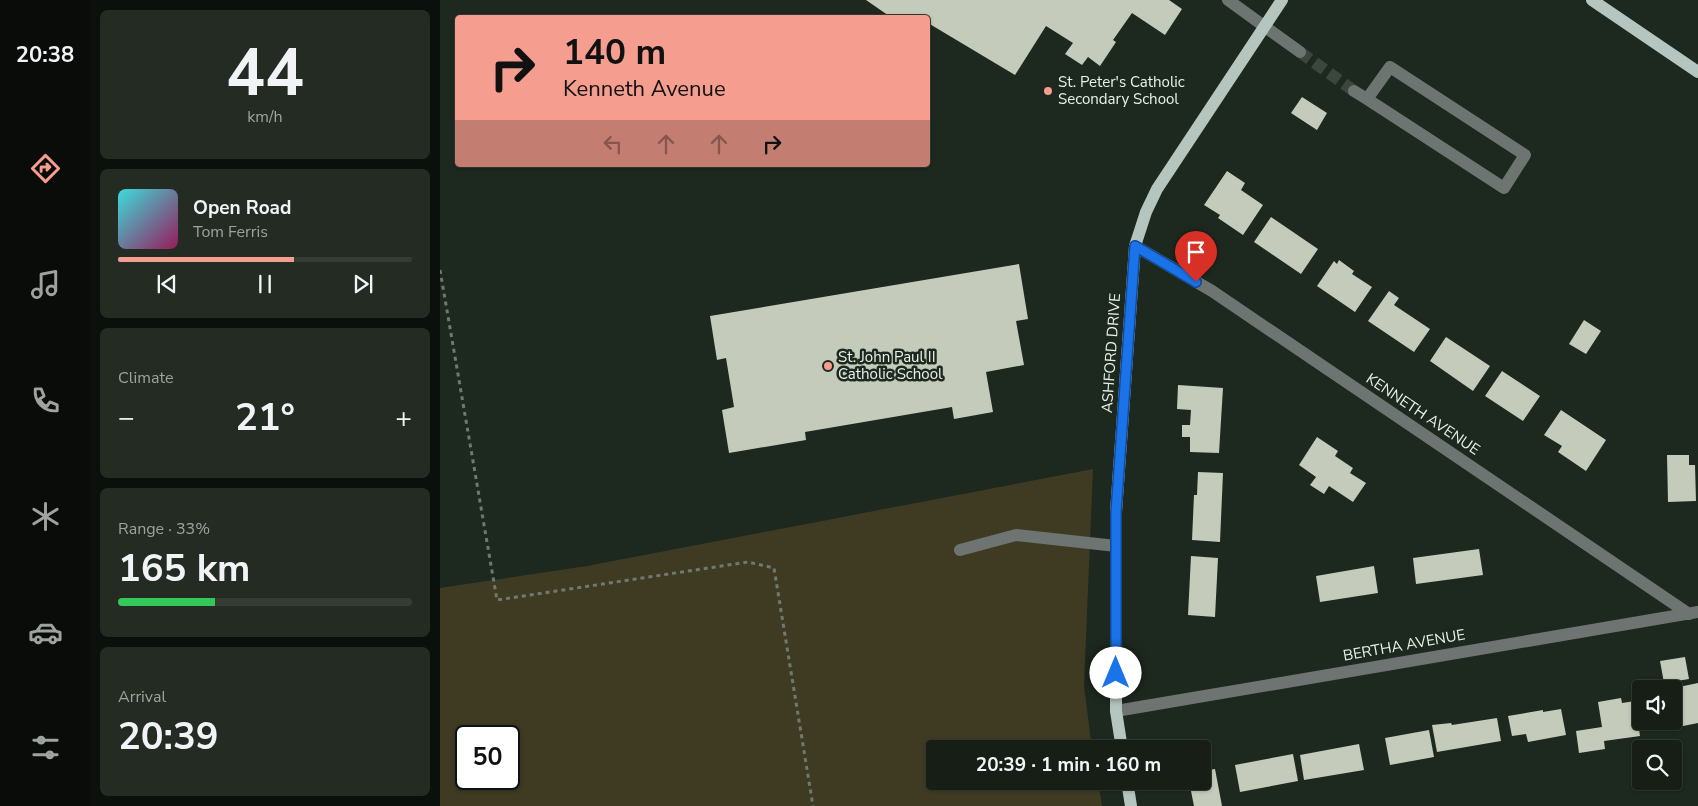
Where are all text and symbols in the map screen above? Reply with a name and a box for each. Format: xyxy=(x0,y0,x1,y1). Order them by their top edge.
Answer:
text: 44 xyxy=(226,29,304,118)
text: 140 m xyxy=(563,29,666,76)
icon: right xyxy=(480,35,545,100)
text: 20:38 xyxy=(16,40,74,70)
place label: St. Peter's Catholic Secondary School xyxy=(1058,72,1185,109)
text: Kenneth Avenue xyxy=(563,74,726,104)
marker: St. Peter's Catholic Secondary School xyxy=(1042,85,1054,97)
text: km/h xyxy=(247,106,283,128)
icon: left xyxy=(599,130,627,158)
icon: ahead xyxy=(652,130,680,158)
icon: ahead xyxy=(705,130,733,158)
icon: right xyxy=(758,130,786,158)
icon: directions xyxy=(28,151,63,186)
text: Open Road xyxy=(193,195,291,221)
text: Tom Ferris xyxy=(193,221,268,243)
pin xyxy=(1175,231,1217,282)
icon: arrive xyxy=(1182,238,1210,266)
icon: music xyxy=(28,267,63,302)
icon: previous xyxy=(153,270,181,298)
icon: pause xyxy=(251,270,279,298)
icon: next xyxy=(349,270,377,298)
street label: ASHFORD DRIVE xyxy=(1097,292,1125,414)
place label: St. John Paul II Catholic School xyxy=(838,347,943,384)
marker: St. John Paul II Catholic School xyxy=(822,360,834,372)
text: Climate xyxy=(118,367,173,389)
street label: KENNETH AVENUE xyxy=(1362,368,1484,460)
icon: phone xyxy=(28,383,63,418)
text: 21° xyxy=(235,392,295,443)
text: − xyxy=(118,399,135,437)
text: + xyxy=(395,399,412,437)
icon: climate xyxy=(28,499,63,534)
text: Range · 33% xyxy=(118,518,210,540)
text: 165 km xyxy=(118,543,250,594)
icon: car xyxy=(28,615,63,650)
street label: BERTHA AVENUE xyxy=(1341,624,1467,666)
position arrow xyxy=(1089,646,1141,698)
map controls xyxy=(1632,680,1682,790)
button: sound xyxy=(1632,680,1682,730)
text: Arrival xyxy=(118,686,166,708)
text: 20:39 xyxy=(118,711,219,762)
speed limit sign: 50 xyxy=(455,725,520,790)
icon: filters xyxy=(28,730,63,765)
button: search xyxy=(1632,740,1682,790)
text: 20:39 · 1 min · 160 m xyxy=(976,752,1161,778)

